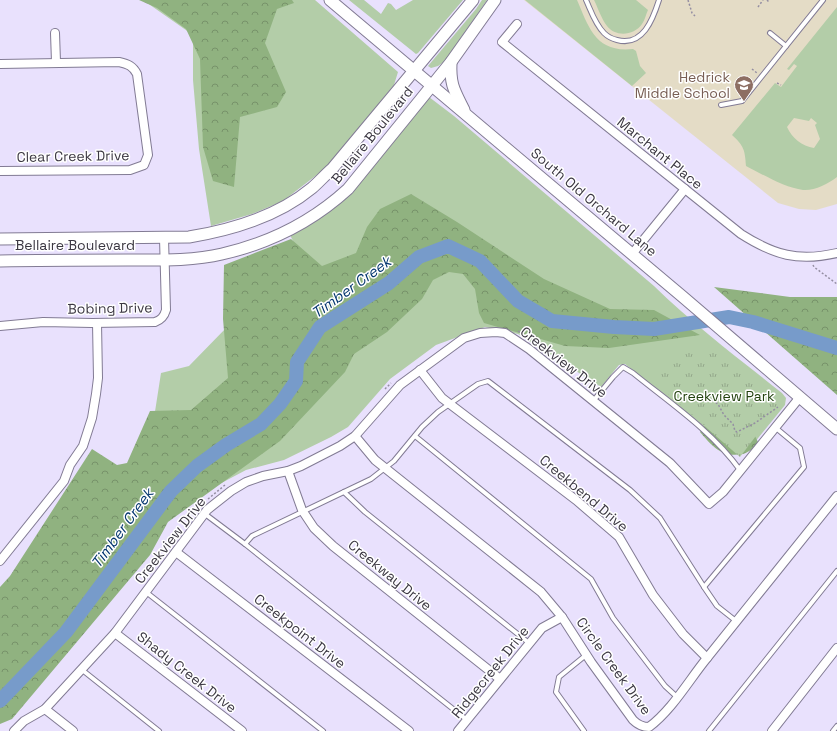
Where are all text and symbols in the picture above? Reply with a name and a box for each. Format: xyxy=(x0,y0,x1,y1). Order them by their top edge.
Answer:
place label: Hedrick Middle School xyxy=(635,68,730,102)
school or university icon: Hedrick Middle School xyxy=(733,74,755,102)
street label: Bellaire Boulevard xyxy=(327,83,417,187)
street label: Marchant Place xyxy=(614,113,706,193)
street label: South Old Orchard Lane xyxy=(527,144,661,260)
street label: Clear Creek Drive xyxy=(16,146,130,166)
street label: Bellaire Boulevard xyxy=(15,236,135,254)
water label: Timber Creek xyxy=(307,251,396,322)
street label: Bobing Drive xyxy=(67,298,153,318)
street label: Creekview Drive xyxy=(517,322,611,402)
park label: Creekview Park xyxy=(673,387,775,405)
street label: Creekbend Drive xyxy=(536,451,632,535)
water label: Timber Creek xyxy=(87,483,158,572)
street label: Creekview Drive xyxy=(130,493,210,587)
street label: Creekway Drive xyxy=(344,536,436,614)
street label: Creekpoint Drive xyxy=(251,590,349,672)
street label: Circle Creek Drive xyxy=(573,614,655,718)
street label: Ridgecreek Drive xyxy=(447,622,533,722)
street label: Shady Creek Drive xyxy=(134,628,240,716)

